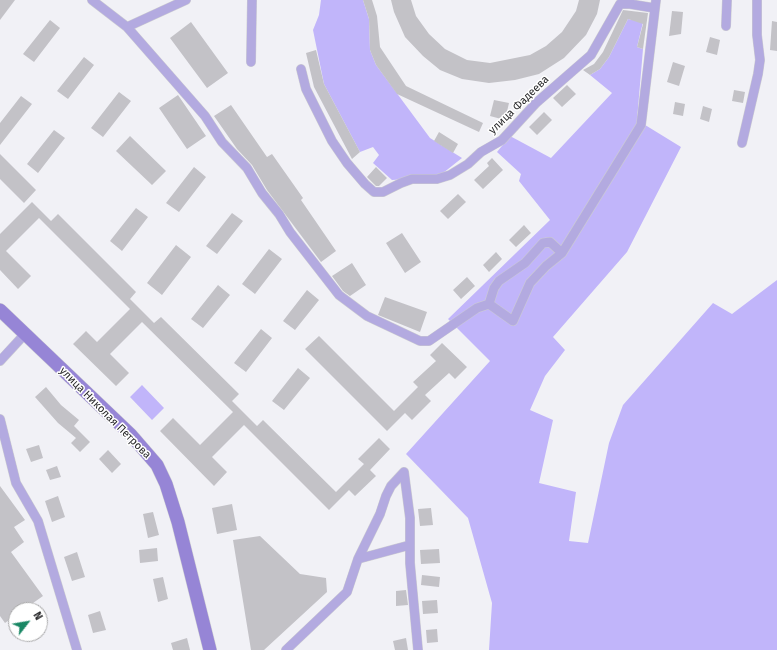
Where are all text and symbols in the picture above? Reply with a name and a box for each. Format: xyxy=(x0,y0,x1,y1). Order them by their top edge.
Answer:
street label: улица Фадеева xyxy=(486,73,552,137)
street label: улица Николая Петрова xyxy=(56,364,154,462)
north arrow xyxy=(8,602,48,642)
text: N xyxy=(30,610,45,623)

